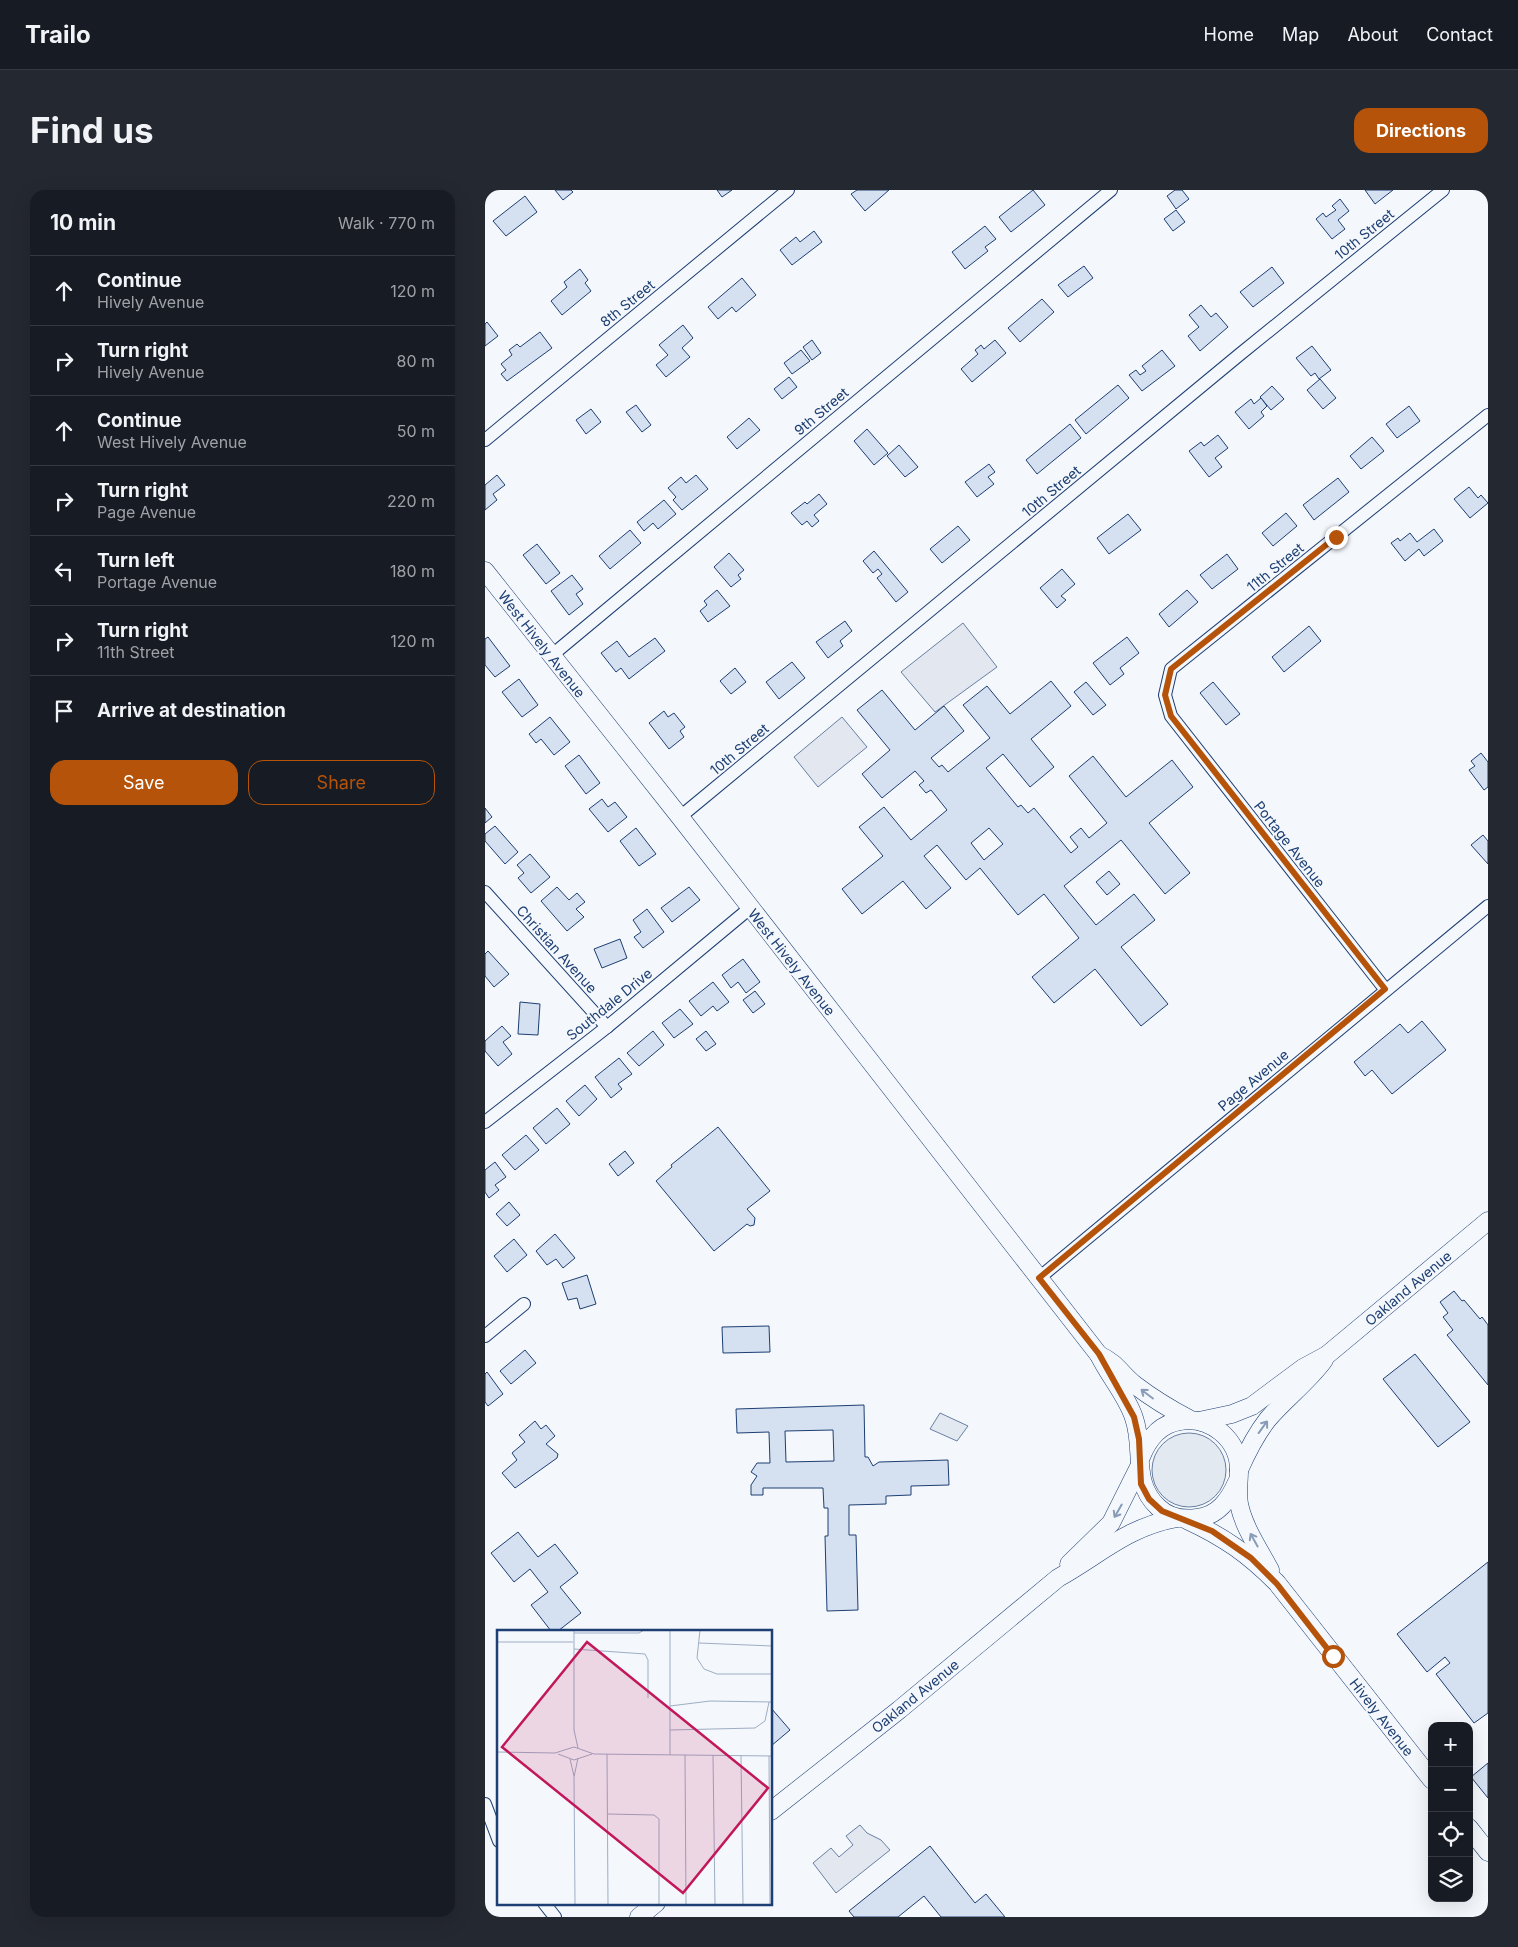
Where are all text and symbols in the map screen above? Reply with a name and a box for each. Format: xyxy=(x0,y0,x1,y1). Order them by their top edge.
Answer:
text: Trailo xyxy=(25,20,91,49)
text: Home xyxy=(1204,24,1254,45)
text: Map xyxy=(1282,24,1319,45)
text: About xyxy=(1347,24,1398,45)
text: Contact xyxy=(1426,24,1493,45)
button: Directions xyxy=(1354,108,1488,153)
text: Find us xyxy=(30,109,154,151)
street label: 10th Street xyxy=(1331,205,1397,263)
text: 10 min xyxy=(50,210,116,235)
text: Walk · 770 m xyxy=(338,213,435,233)
text: Continue xyxy=(97,269,182,292)
street label: 8th Street xyxy=(596,276,658,330)
icon: ahead xyxy=(50,277,78,305)
text: 120 m xyxy=(390,281,435,301)
text: Hively Avenue xyxy=(97,292,204,312)
text: Turn right xyxy=(97,339,188,362)
icon: right xyxy=(50,347,78,375)
text: 80 m xyxy=(396,351,435,371)
text: Hively Avenue xyxy=(97,362,204,382)
street label: 9th Street xyxy=(791,383,852,438)
text: Continue xyxy=(97,409,182,432)
icon: ahead xyxy=(50,417,78,445)
text: 50 m xyxy=(397,421,435,441)
text: West Hively Avenue xyxy=(97,432,247,452)
street label: 10th Street xyxy=(1018,461,1084,520)
text: Turn right xyxy=(97,479,188,502)
icon: right xyxy=(50,487,78,515)
text: 220 m xyxy=(387,491,435,511)
text: Page Avenue xyxy=(97,502,196,522)
route end xyxy=(1325,526,1348,549)
street label: 11th Street xyxy=(1243,539,1307,595)
text: Turn left xyxy=(97,549,175,572)
icon: left xyxy=(50,557,78,585)
text: 180 m xyxy=(390,561,435,581)
text: Portage Avenue xyxy=(97,572,217,592)
street label: West Hively Avenue xyxy=(495,587,589,701)
text: Turn right xyxy=(97,619,188,642)
icon: right xyxy=(50,627,78,655)
text: 120 m xyxy=(390,631,435,651)
text: 11th Street xyxy=(97,642,175,662)
icon: arrive xyxy=(50,697,78,725)
text: Arrive at destination xyxy=(97,699,286,722)
street label: 10th Street xyxy=(706,719,772,778)
button: Save xyxy=(50,760,238,805)
button: Share xyxy=(248,760,435,805)
street label: Portage Avenue xyxy=(1251,797,1329,891)
street label: Christian Avenue xyxy=(513,902,601,996)
street label: West Hively Avenue xyxy=(745,905,839,1019)
street label: Southdale Drive xyxy=(563,964,655,1044)
street label: Page Avenue xyxy=(1214,1046,1292,1114)
street label: Oakland Avenue xyxy=(1361,1247,1455,1329)
one-way arrow xyxy=(1140,1389,1154,1399)
one-way arrow xyxy=(1257,1421,1268,1434)
one-way arrow xyxy=(1113,1503,1123,1517)
one-way arrow xyxy=(1249,1533,1259,1548)
inset map xyxy=(497,1630,773,1904)
route start xyxy=(1322,1645,1345,1668)
street label: Oakland Avenue xyxy=(868,1656,962,1736)
street label: Hively Avenue xyxy=(1346,1675,1418,1759)
map controls xyxy=(1428,1722,1473,1902)
button: + xyxy=(1428,1722,1473,1767)
button: − xyxy=(1428,1767,1473,1812)
button: locate xyxy=(1428,1812,1473,1857)
button: layers xyxy=(1428,1857,1473,1902)

